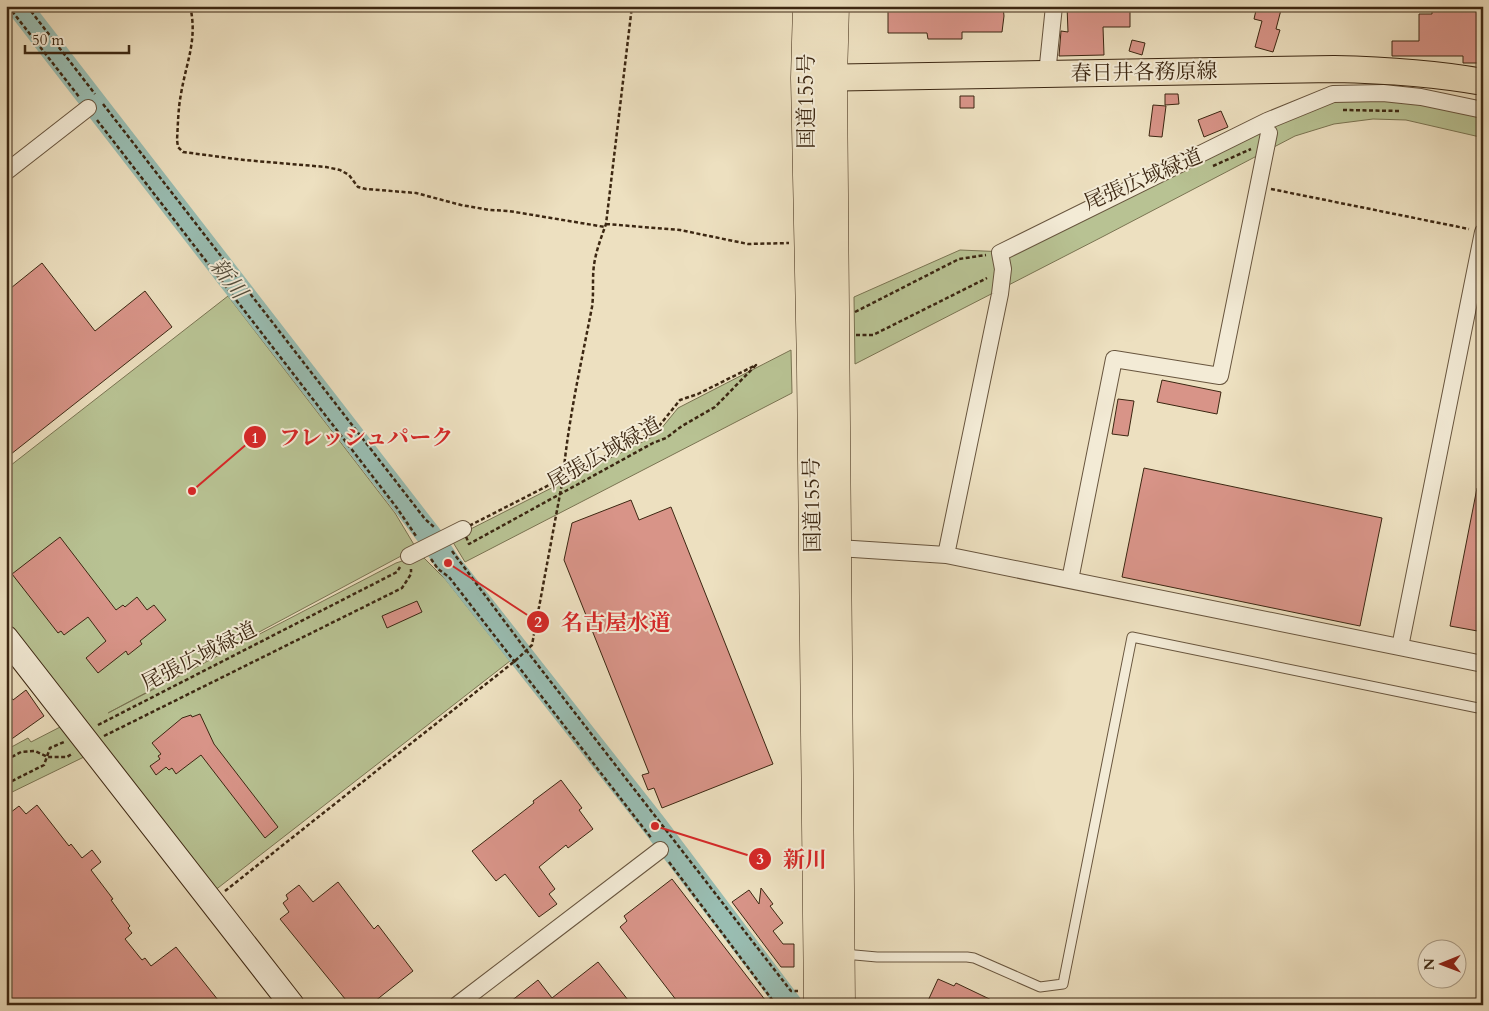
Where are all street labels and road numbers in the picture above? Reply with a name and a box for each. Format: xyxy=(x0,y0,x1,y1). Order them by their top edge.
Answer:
street label: 国道155号 xyxy=(792,53,821,149)
street label: 春日井各務原線 xyxy=(1070,57,1218,88)
street label: 尾張広域緑道 xyxy=(1080,141,1207,217)
street label: 尾張広域緑道 xyxy=(542,410,666,497)
street label: 国道155号 xyxy=(797,457,828,553)
street label: 尾張広域緑道 xyxy=(137,615,262,698)

